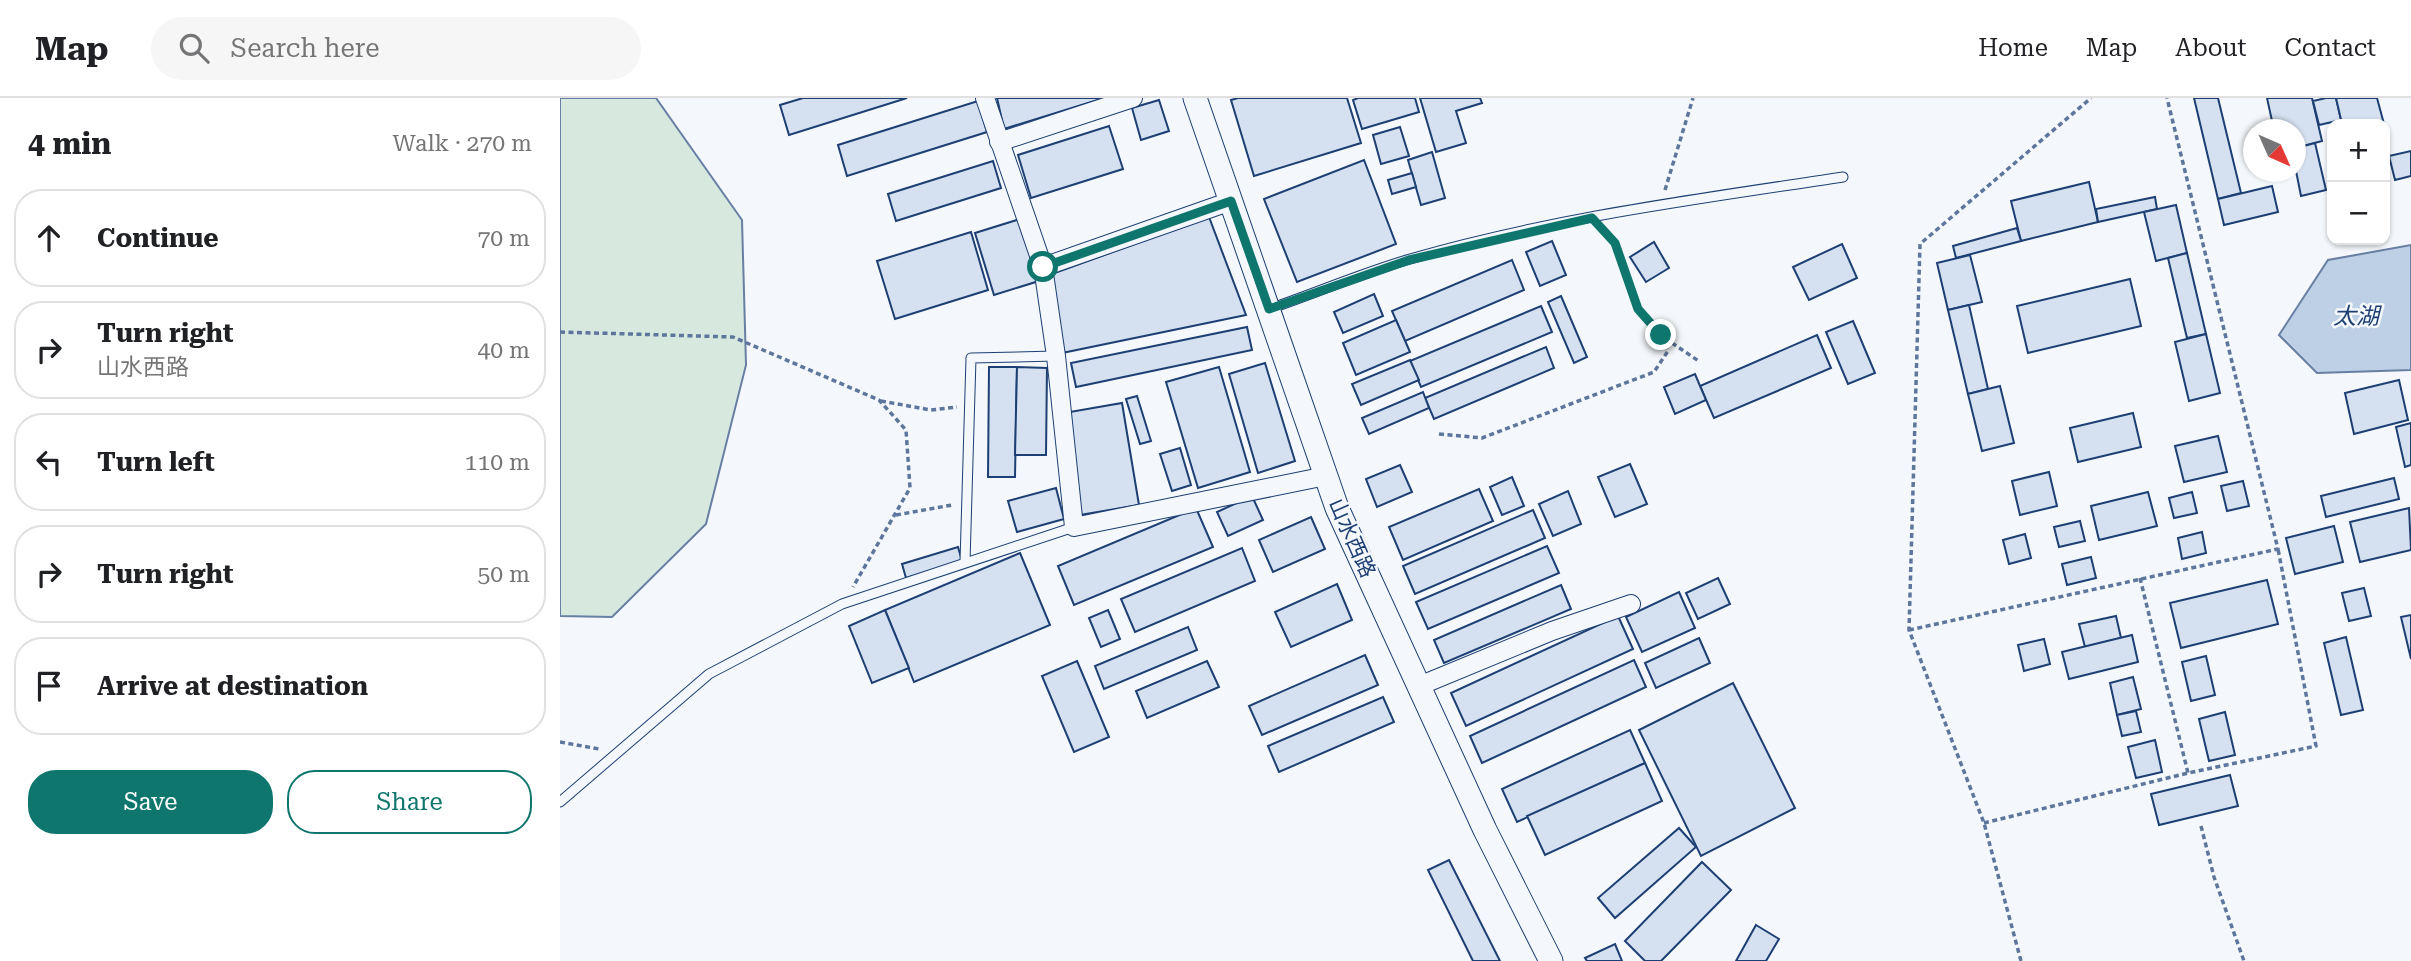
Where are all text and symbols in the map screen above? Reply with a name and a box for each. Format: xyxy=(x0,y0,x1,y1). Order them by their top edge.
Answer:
search box xyxy=(151,17,641,80)
text: Map xyxy=(35,29,109,68)
icon: search xyxy=(175,29,213,67)
text: Search here xyxy=(231,33,380,63)
text: Home xyxy=(1978,34,2048,62)
text: Map xyxy=(2086,34,2137,62)
text: About xyxy=(2175,34,2246,62)
text: Contact xyxy=(2284,34,2376,62)
north arrow xyxy=(2243,119,2306,182)
map controls xyxy=(2327,119,2390,245)
button: + xyxy=(2327,119,2390,182)
text: 4 min xyxy=(28,126,111,161)
text: Walk · 270 m xyxy=(393,130,532,157)
button: − xyxy=(2327,182,2390,245)
icon: ahead xyxy=(30,219,68,257)
text: Continue xyxy=(97,223,219,253)
text: 70 m xyxy=(477,225,530,252)
route start xyxy=(1027,251,1058,282)
water label: 太湖 xyxy=(2333,303,2382,330)
text: Turn right xyxy=(97,318,233,348)
route end xyxy=(1645,319,1676,350)
icon: right xyxy=(30,331,68,369)
text: 40 m xyxy=(477,337,530,364)
text: 山水西路 xyxy=(97,354,189,381)
icon: left xyxy=(30,443,68,481)
text: Turn left xyxy=(97,447,215,477)
text: 110 m xyxy=(465,449,530,476)
street label: 山水西路 xyxy=(1324,495,1380,581)
icon: right xyxy=(30,555,68,593)
text: Turn right xyxy=(97,559,233,589)
text: 50 m xyxy=(477,561,530,588)
icon: arrive xyxy=(30,667,68,705)
text: Arrive at destination xyxy=(97,671,368,701)
button: Save xyxy=(28,770,273,834)
button: Share xyxy=(287,770,532,834)

